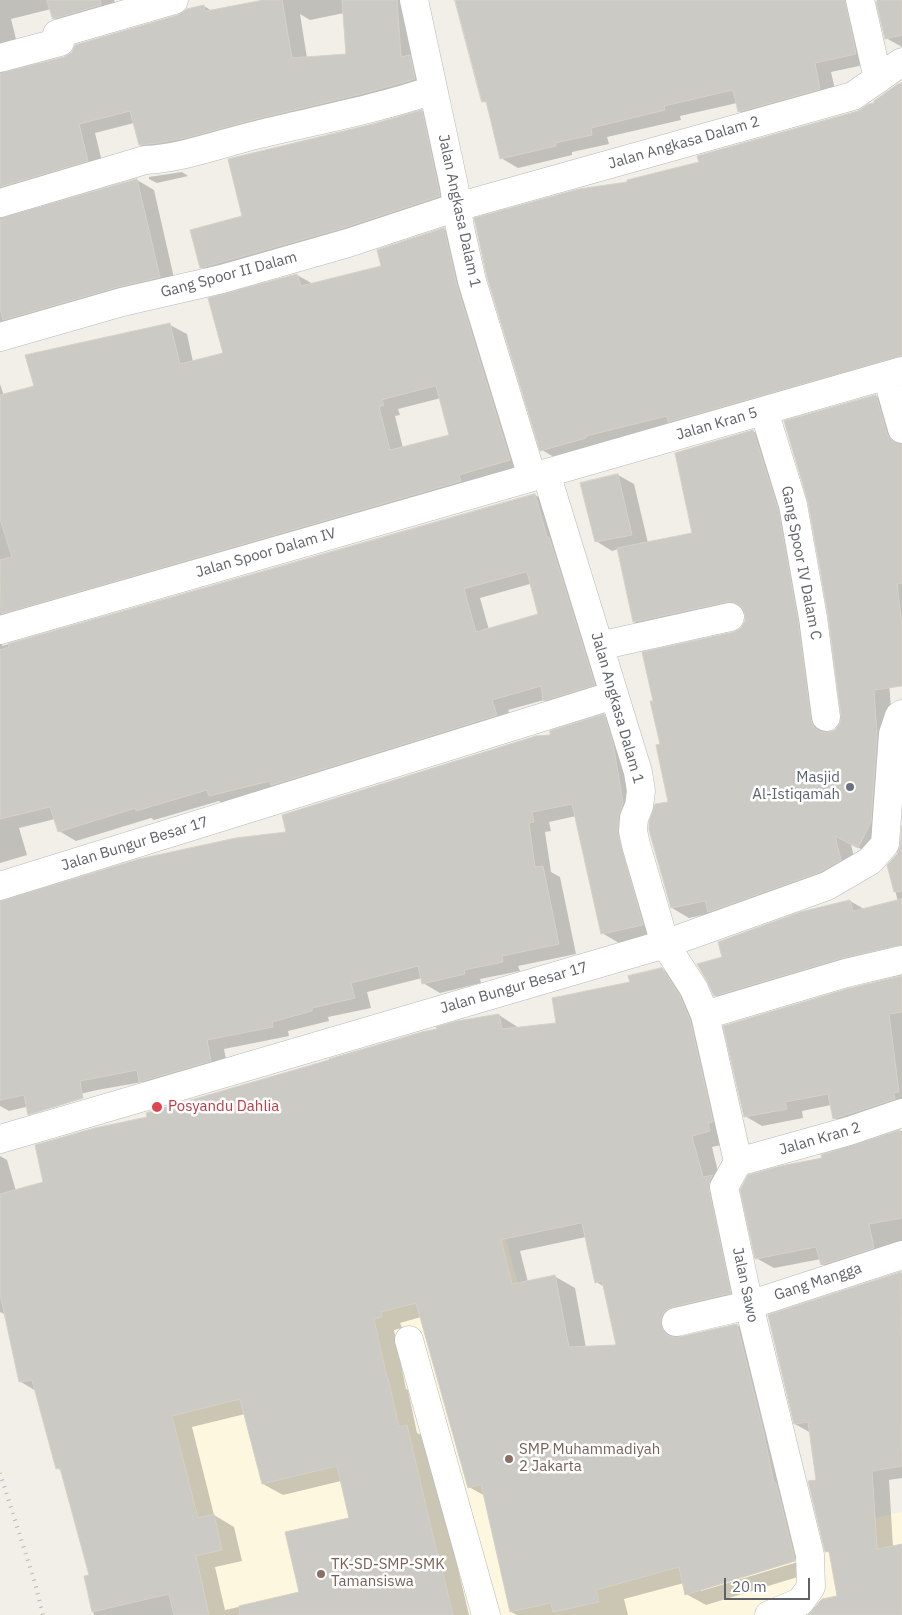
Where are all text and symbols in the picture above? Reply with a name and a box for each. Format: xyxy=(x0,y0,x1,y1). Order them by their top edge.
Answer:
street label: Jalan Angkasa Dalam 2 xyxy=(606,113,762,173)
street label: Jalan Angkasa Dalam 1 xyxy=(434,133,484,289)
street label: Gang Spoor II Dalam xyxy=(159,248,299,302)
street label: Jalan Kran 5 xyxy=(674,404,760,444)
street label: Gang Spoor IV Dalam C xyxy=(777,484,825,642)
street label: Jalan Spoor Dalam IV xyxy=(194,524,338,582)
street label: Jalan Angkasa Dalam 1 xyxy=(587,630,647,786)
place label: Masjid Al-Istiqamah xyxy=(752,769,840,804)
marker: Masjid Al-Istiqamah xyxy=(844,781,856,793)
street label: Jalan Bungur Besar 17 xyxy=(59,813,211,875)
street label: Jalan Bungur Besar 17 xyxy=(438,958,590,1018)
place label: Posyandu Dahlia xyxy=(168,1098,279,1116)
marker: Posyandu Dahlia xyxy=(150,1100,164,1114)
street label: Jalan Kran 2 xyxy=(777,1119,863,1159)
street label: Jalan Sawo xyxy=(728,1246,762,1324)
street label: Gang Mangga xyxy=(772,1259,864,1305)
place label: SMP Muhammadiyah 2 Jakarta xyxy=(519,1441,660,1476)
marker: SMP Muhammadiyah 2 Jakarta xyxy=(503,1453,515,1465)
place label: TK-SD-SMP-SMK Tamansiswa xyxy=(331,1556,445,1591)
marker: TK-SD-SMP-SMK Tamansiswa xyxy=(315,1568,327,1580)
scale bar xyxy=(727,1568,813,1600)
text: 20 m xyxy=(732,1577,767,1596)

